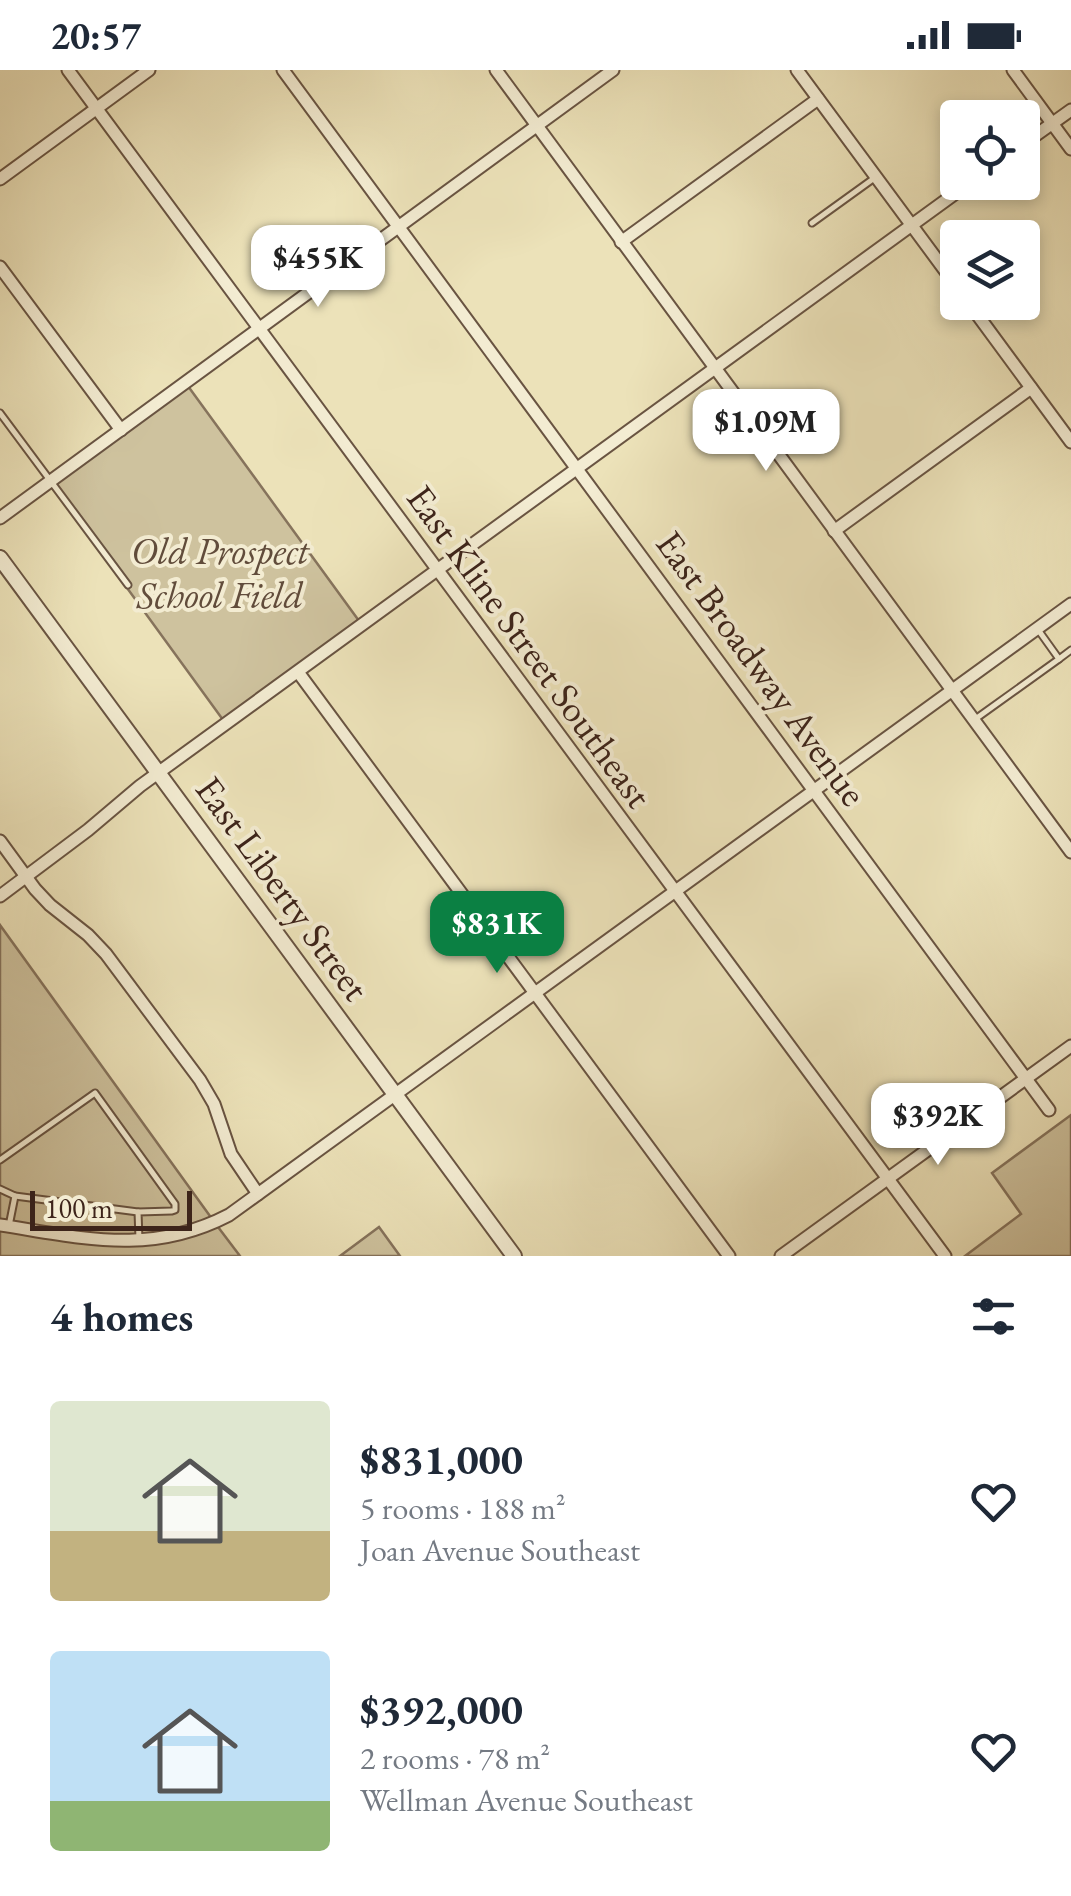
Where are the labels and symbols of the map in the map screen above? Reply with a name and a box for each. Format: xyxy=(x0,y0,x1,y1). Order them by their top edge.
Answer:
pin: $455K xyxy=(248,225,388,310)
pin: $1.09M xyxy=(685,389,847,474)
street label: East Kline Street Southeast xyxy=(396,475,664,817)
street label: East Broadway Avenue xyxy=(646,521,878,815)
park label: Old Prospect School Field xyxy=(131,526,311,619)
street label: East Liberty Street xyxy=(185,766,381,1010)
pin: $831K xyxy=(427,891,567,976)
pin: $392K xyxy=(868,1083,1008,1168)
scale bar xyxy=(30,1186,192,1230)

